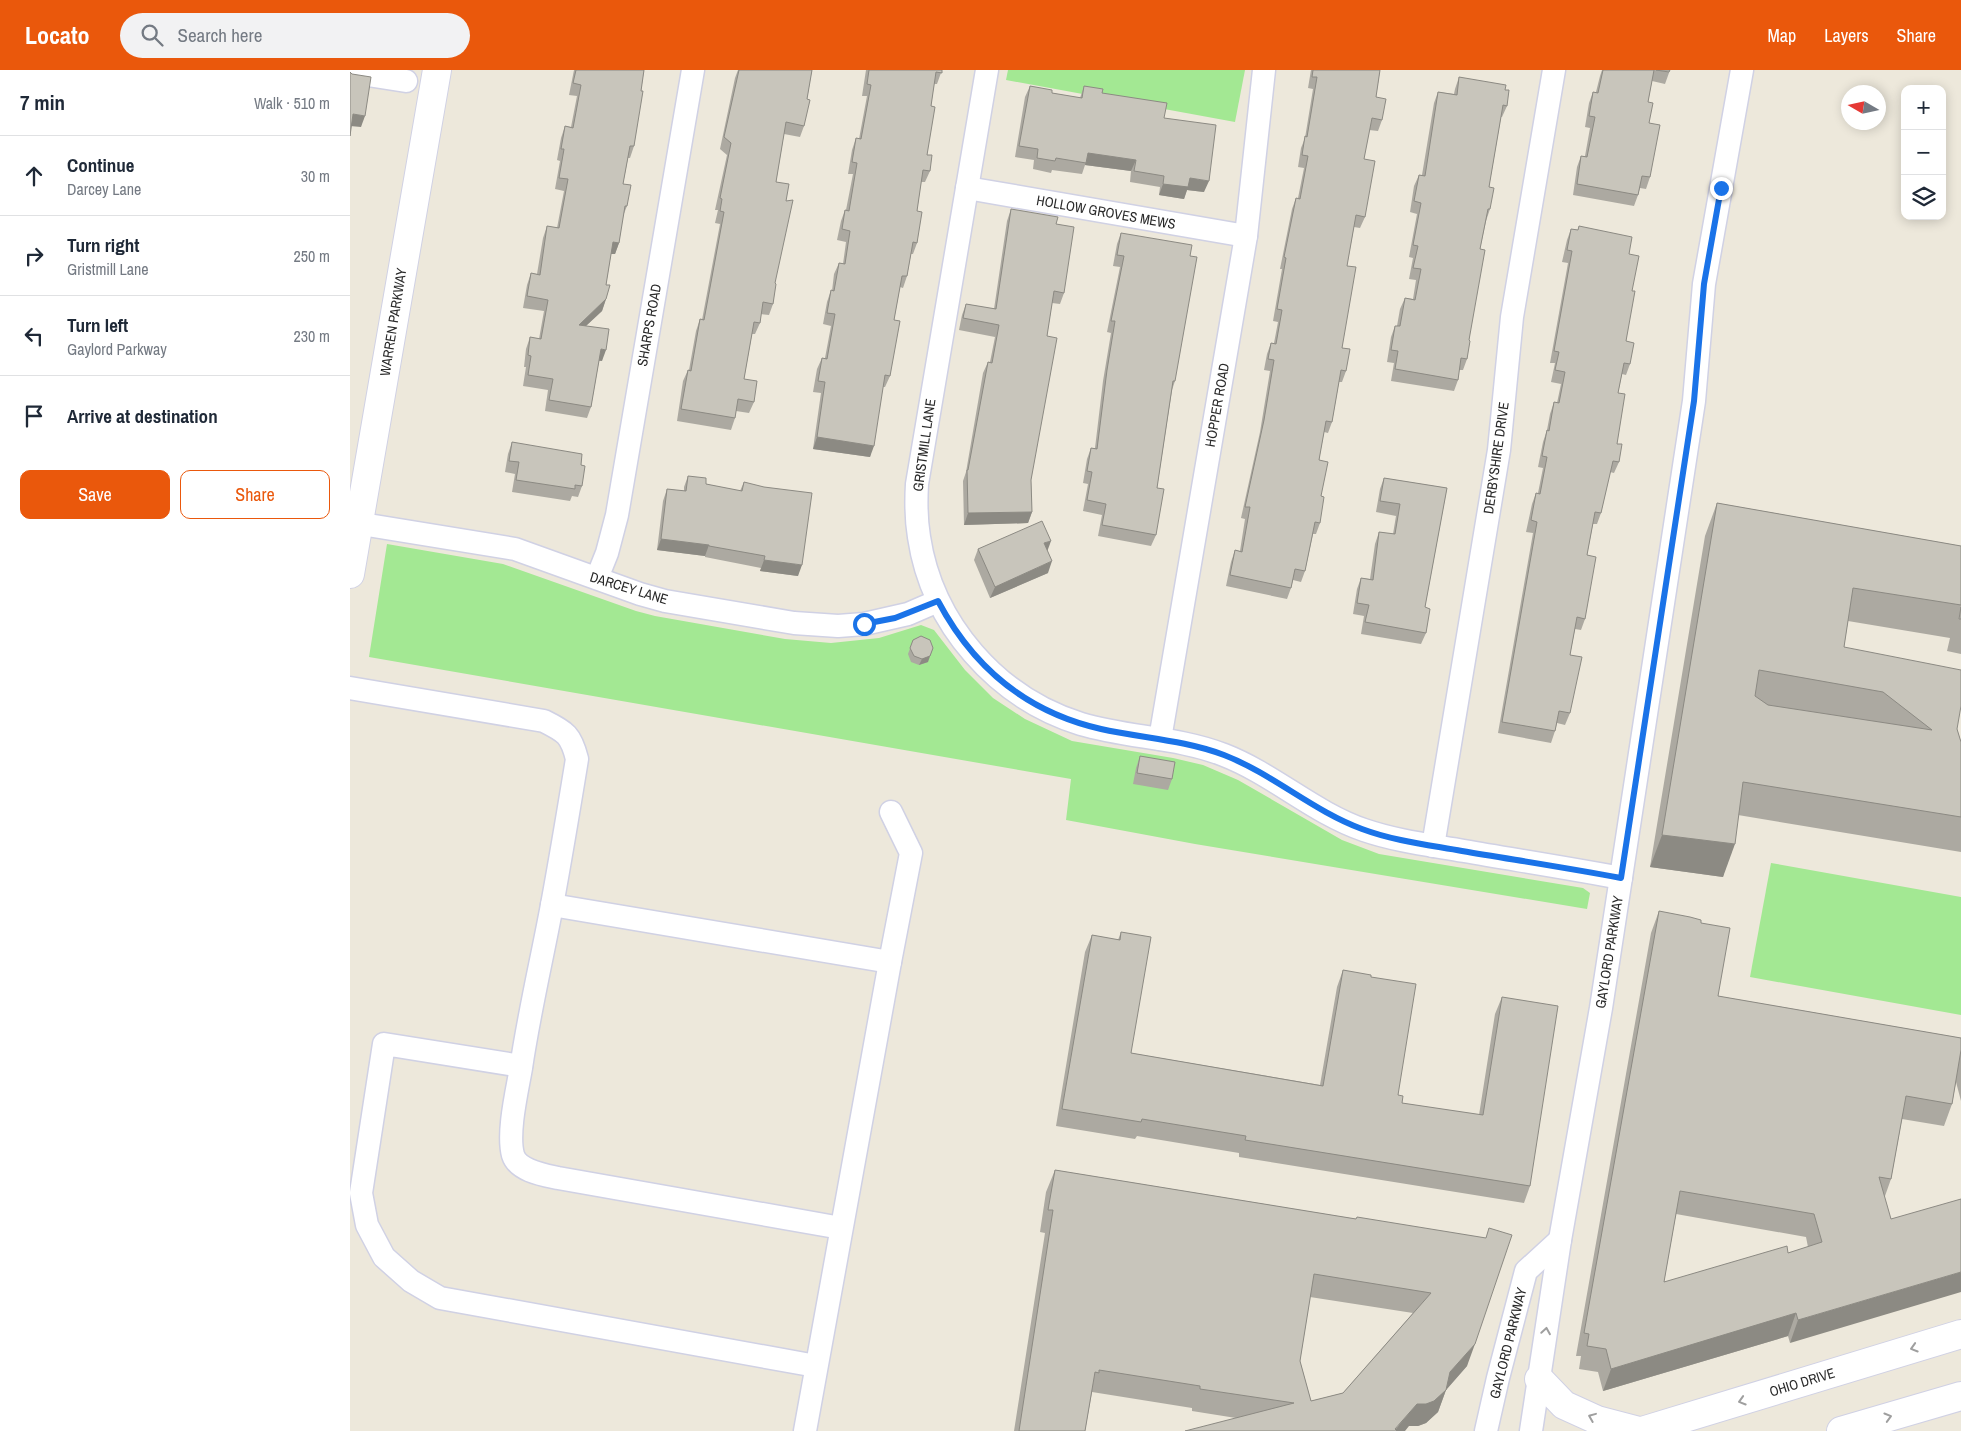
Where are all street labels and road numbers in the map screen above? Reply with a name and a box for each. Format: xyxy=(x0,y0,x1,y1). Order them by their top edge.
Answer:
street label: HOLLOW GROVES MEWS xyxy=(1035,191,1177,233)
street label: WARREN PARKWAY xyxy=(376,266,410,377)
street label: SHARPS ROAD xyxy=(633,282,665,368)
street label: HOPPER ROAD xyxy=(1201,362,1233,448)
street label: GRISTMILL LANE xyxy=(909,398,939,492)
street label: DERBYSHIRE DRIVE xyxy=(1479,401,1513,515)
street label: DARCEY LANE xyxy=(588,568,670,608)
street label: GAYLORD PARKWAY xyxy=(1591,894,1627,1010)
street label: GAYLORD PARKWAY xyxy=(1486,1285,1531,1400)
street label: OHIO DRIVE xyxy=(1767,1364,1837,1400)

